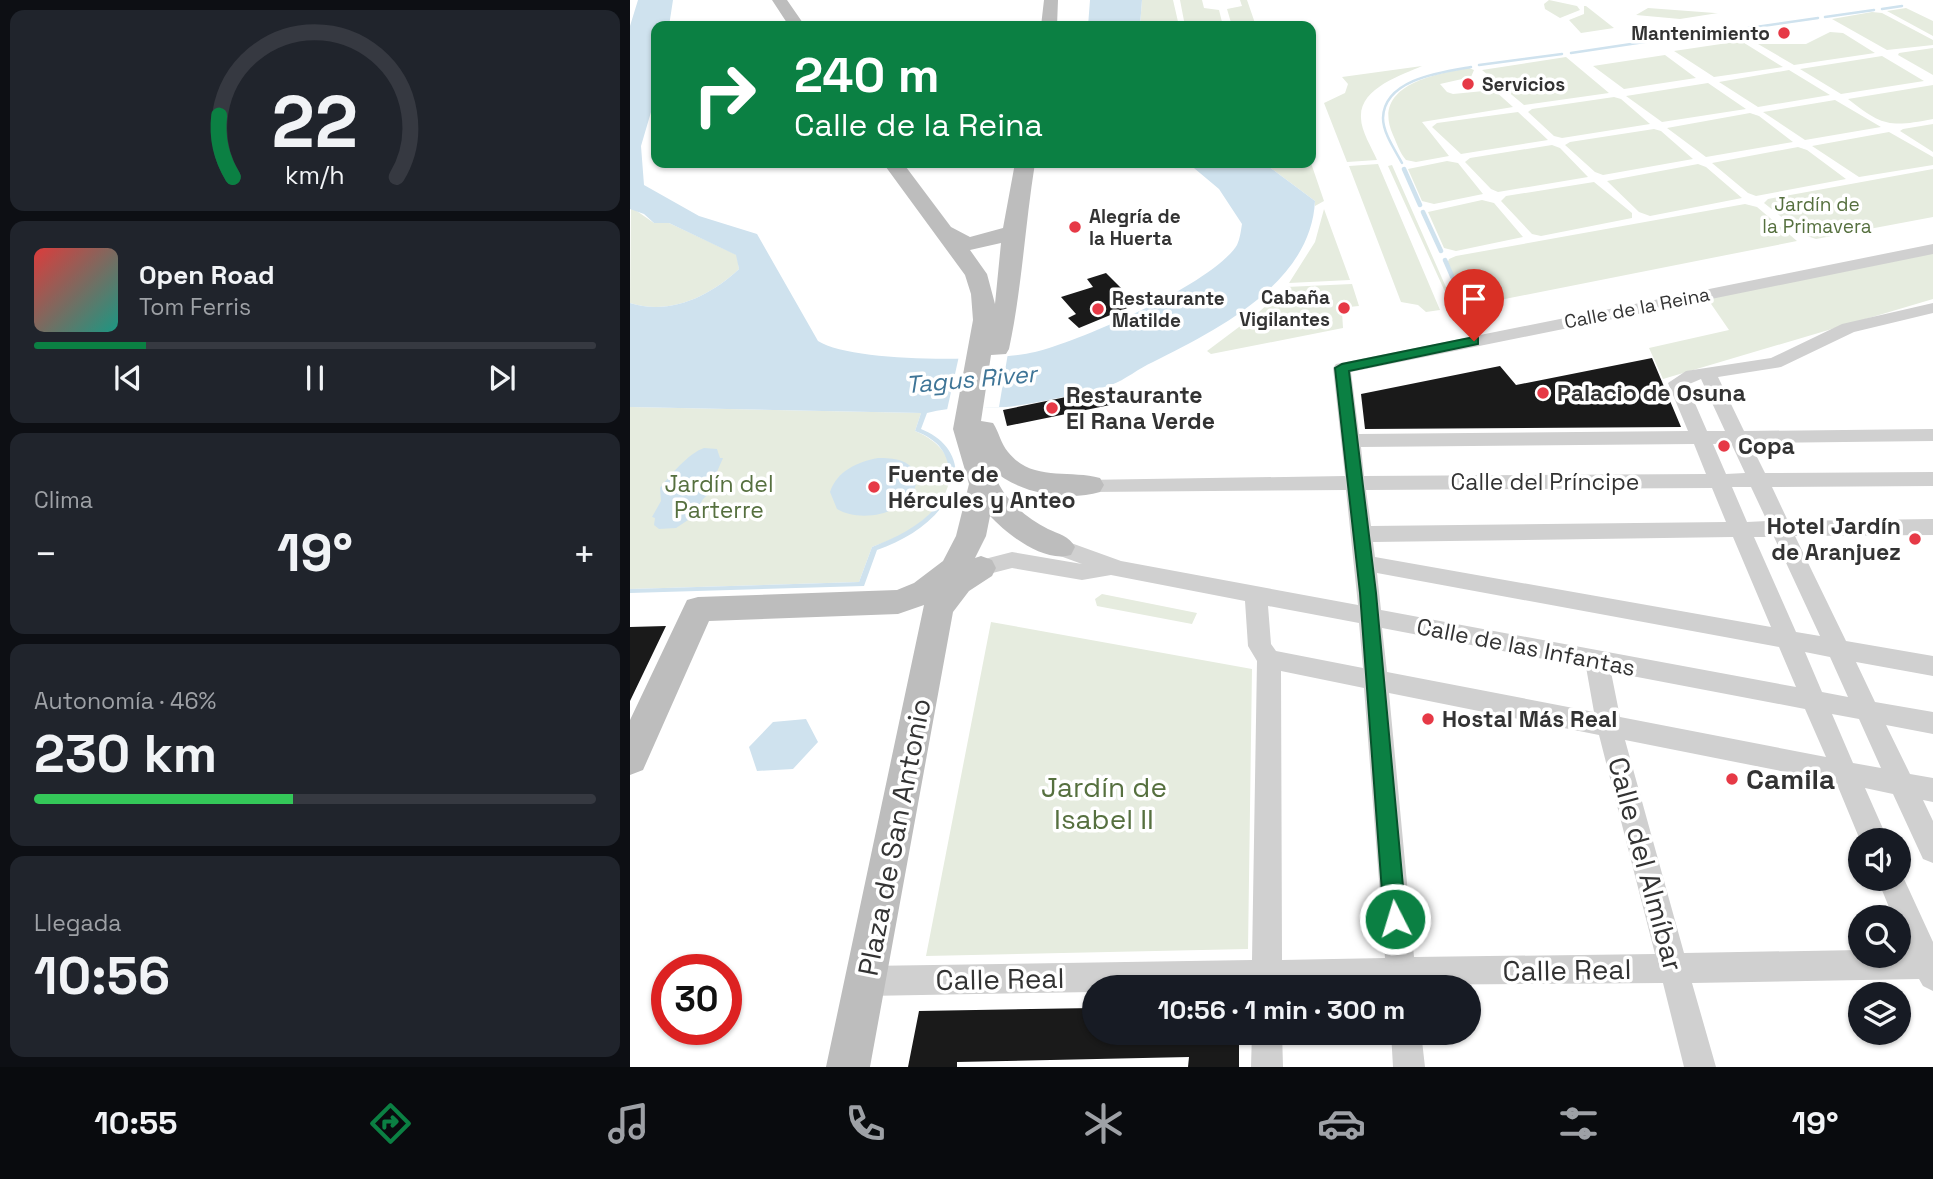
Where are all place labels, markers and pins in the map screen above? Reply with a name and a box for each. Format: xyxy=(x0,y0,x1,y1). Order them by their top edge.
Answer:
place label: Mantenimiento xyxy=(1631,21,1770,46)
marker: Mantenimiento xyxy=(1776,25,1792,41)
place label: Servicios xyxy=(1482,72,1565,97)
marker: Servicios xyxy=(1460,76,1476,92)
place label: Alegría de la Huerta xyxy=(1089,204,1181,251)
marker: Alegría de la Huerta xyxy=(1067,219,1083,235)
pin xyxy=(1444,269,1504,341)
place label: Cabaña Vigilantes xyxy=(1239,285,1330,332)
place label: Restaurante Matilde xyxy=(1112,286,1225,333)
marker: Cabaña Vigilantes xyxy=(1336,300,1352,316)
marker: Restaurante Matilde xyxy=(1090,301,1106,317)
place label: Palacio de Osuna xyxy=(1557,378,1746,408)
place label: Restaurante El Rana Verde xyxy=(1066,380,1215,436)
marker: Palacio de Osuna xyxy=(1535,385,1551,401)
marker: Restaurante El Rana Verde xyxy=(1044,400,1060,416)
place label: Copa xyxy=(1738,431,1795,461)
marker: Copa xyxy=(1716,438,1732,454)
place label: Fuente de Hércules y Anteo xyxy=(888,459,1076,515)
marker: Fuente de Hércules y Anteo xyxy=(866,479,882,495)
place label: Hotel Jardín de Aranjuez xyxy=(1767,511,1901,567)
marker: Hotel Jardín de Aranjuez xyxy=(1907,531,1923,547)
place label: Hostal Más Real xyxy=(1442,704,1617,734)
marker: Hostal Más Real xyxy=(1420,711,1436,727)
place label: Camila xyxy=(1746,761,1835,797)
marker: Camila xyxy=(1724,771,1740,787)

